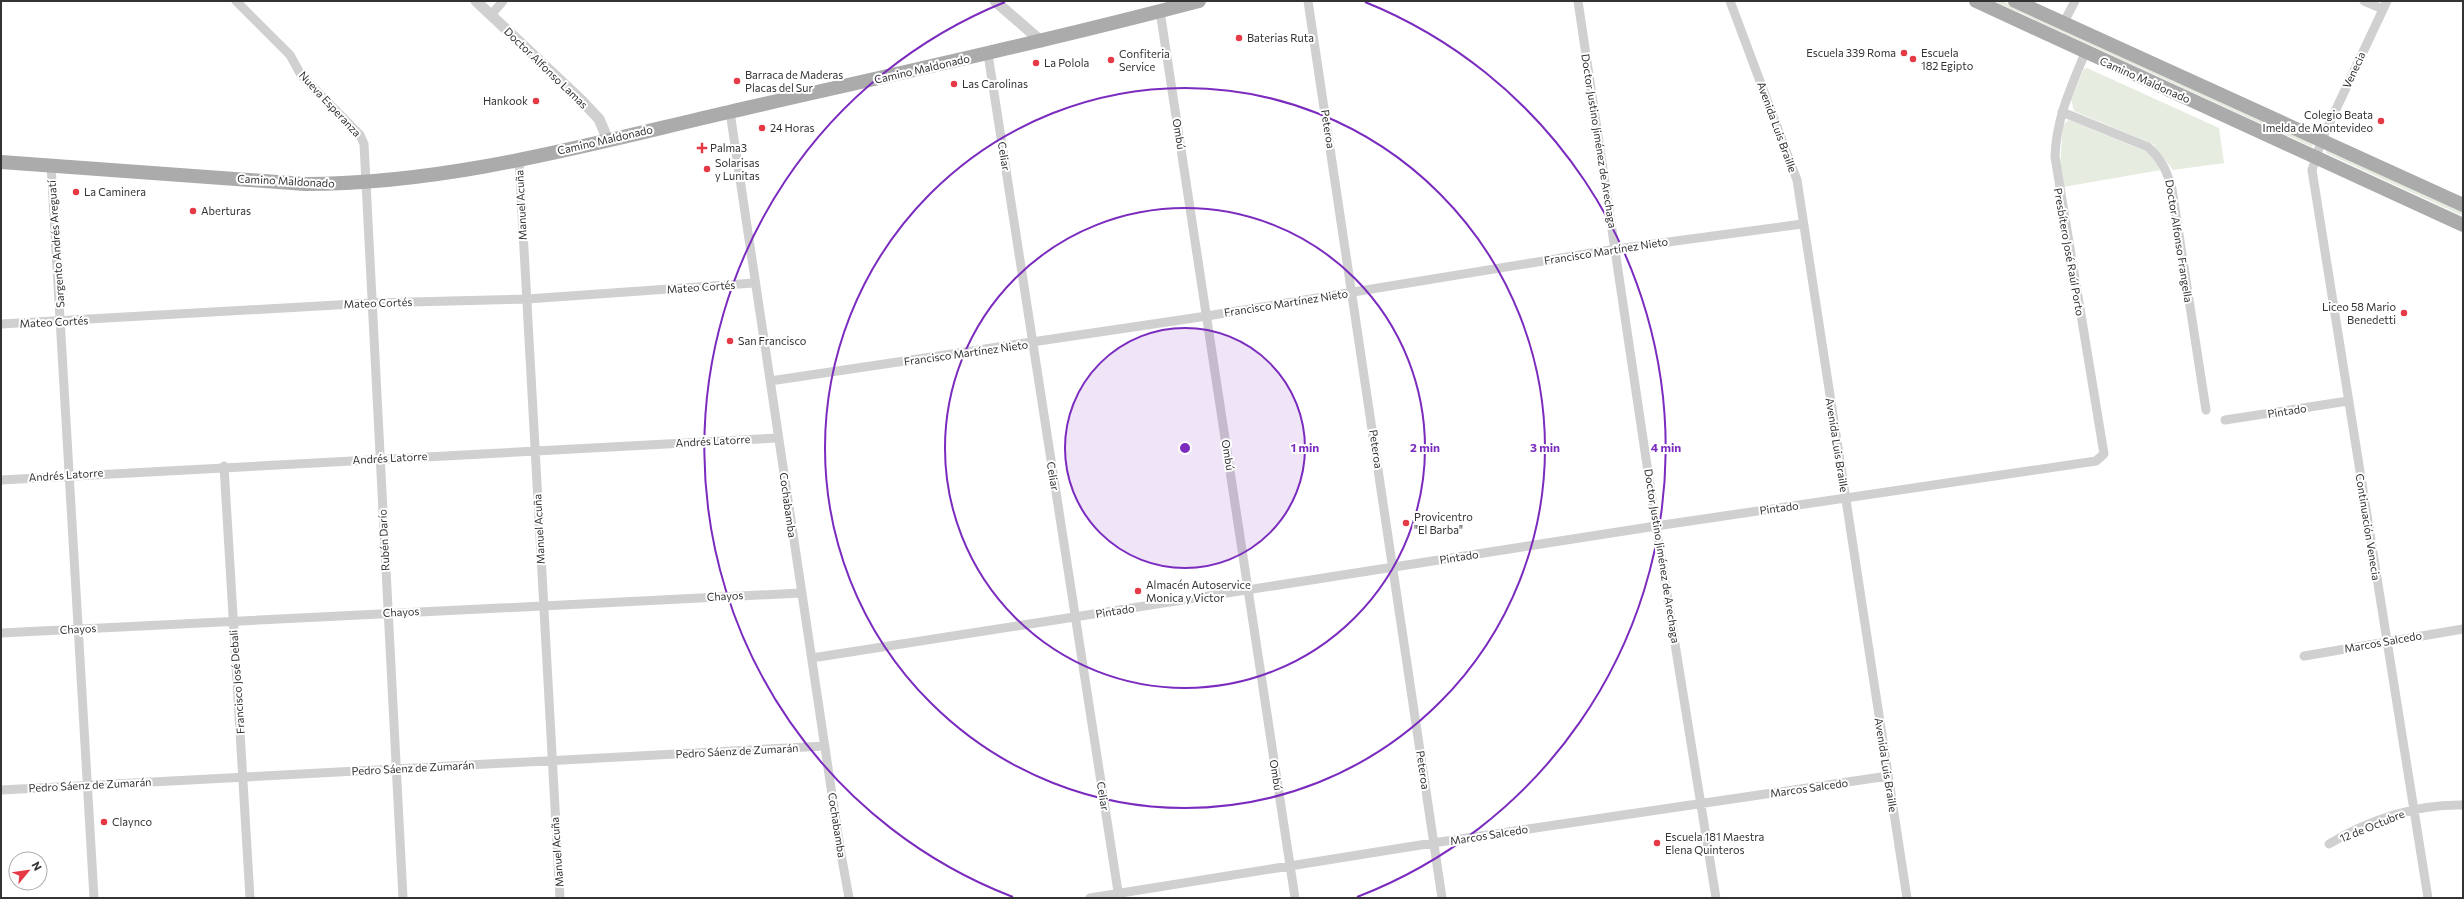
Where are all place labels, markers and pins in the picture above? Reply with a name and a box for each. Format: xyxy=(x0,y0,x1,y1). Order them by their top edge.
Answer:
place label: Baterias Ruta xyxy=(1247,31,1314,44)
marker: Baterias Ruta xyxy=(1234,33,1244,43)
place label: Escuela 339 Roma xyxy=(1806,46,1896,59)
place label: Escuela 182 Egipto xyxy=(1921,46,1974,72)
place label: Confiteria Service xyxy=(1119,47,1170,73)
marker: Escuela 339 Roma xyxy=(1899,48,1909,58)
marker: Escuela 182 Egipto xyxy=(1908,54,1918,64)
marker: Confiteria Service xyxy=(1106,55,1116,65)
place label: La Polola xyxy=(1044,56,1089,69)
marker: La Polola xyxy=(1031,58,1041,68)
place label: Barraca de Maderas Placas del Sur xyxy=(745,68,843,94)
marker: Barraca de Maderas Placas del Sur xyxy=(732,76,742,86)
place label: Las Carolinas xyxy=(962,77,1028,90)
marker: Las Carolinas xyxy=(949,79,959,89)
place label: Hankook xyxy=(483,94,528,107)
marker: Hankook xyxy=(531,96,541,106)
place label: Colegio Beata Imelda de Montevideo xyxy=(2263,108,2373,134)
marker: Colegio Beata Imelda de Montevideo xyxy=(2376,116,2386,126)
place label: 24 Horas xyxy=(770,121,814,134)
marker: 24 Horas xyxy=(757,123,767,133)
place label: Palma3 xyxy=(710,141,747,154)
marker: Palma3 xyxy=(697,143,707,153)
place label: Solarisas y Lunitas xyxy=(715,156,760,182)
marker: Solarisas y Lunitas xyxy=(702,164,712,174)
place label: La Caminera xyxy=(84,185,146,198)
marker: La Caminera xyxy=(71,187,81,197)
place label: Aberturas xyxy=(201,204,251,217)
marker: Aberturas xyxy=(188,206,198,216)
place label: Liceo 58 Mario Benedetti xyxy=(2322,300,2396,326)
marker: Liceo 58 Mario Benedetti xyxy=(2399,308,2409,318)
place label: San Francisco xyxy=(738,334,807,347)
marker: San Francisco xyxy=(725,336,735,346)
centre of rings xyxy=(1178,441,1192,455)
place label: Provicentro "El Barba" xyxy=(1414,510,1473,536)
marker: Provicentro "El Barba" xyxy=(1401,518,1411,528)
place label: Almacén Autoservice Monica y Victor xyxy=(1146,578,1251,604)
marker: Almacén Autoservice Monica y Victor xyxy=(1133,586,1143,596)
place label: Claynco xyxy=(112,815,152,828)
marker: Claynco xyxy=(99,817,109,827)
place label: Escuela 181 Maestra Elena Quinteros xyxy=(1665,830,1764,856)
marker: Escuela 181 Maestra Elena Quinteros xyxy=(1652,838,1662,848)

